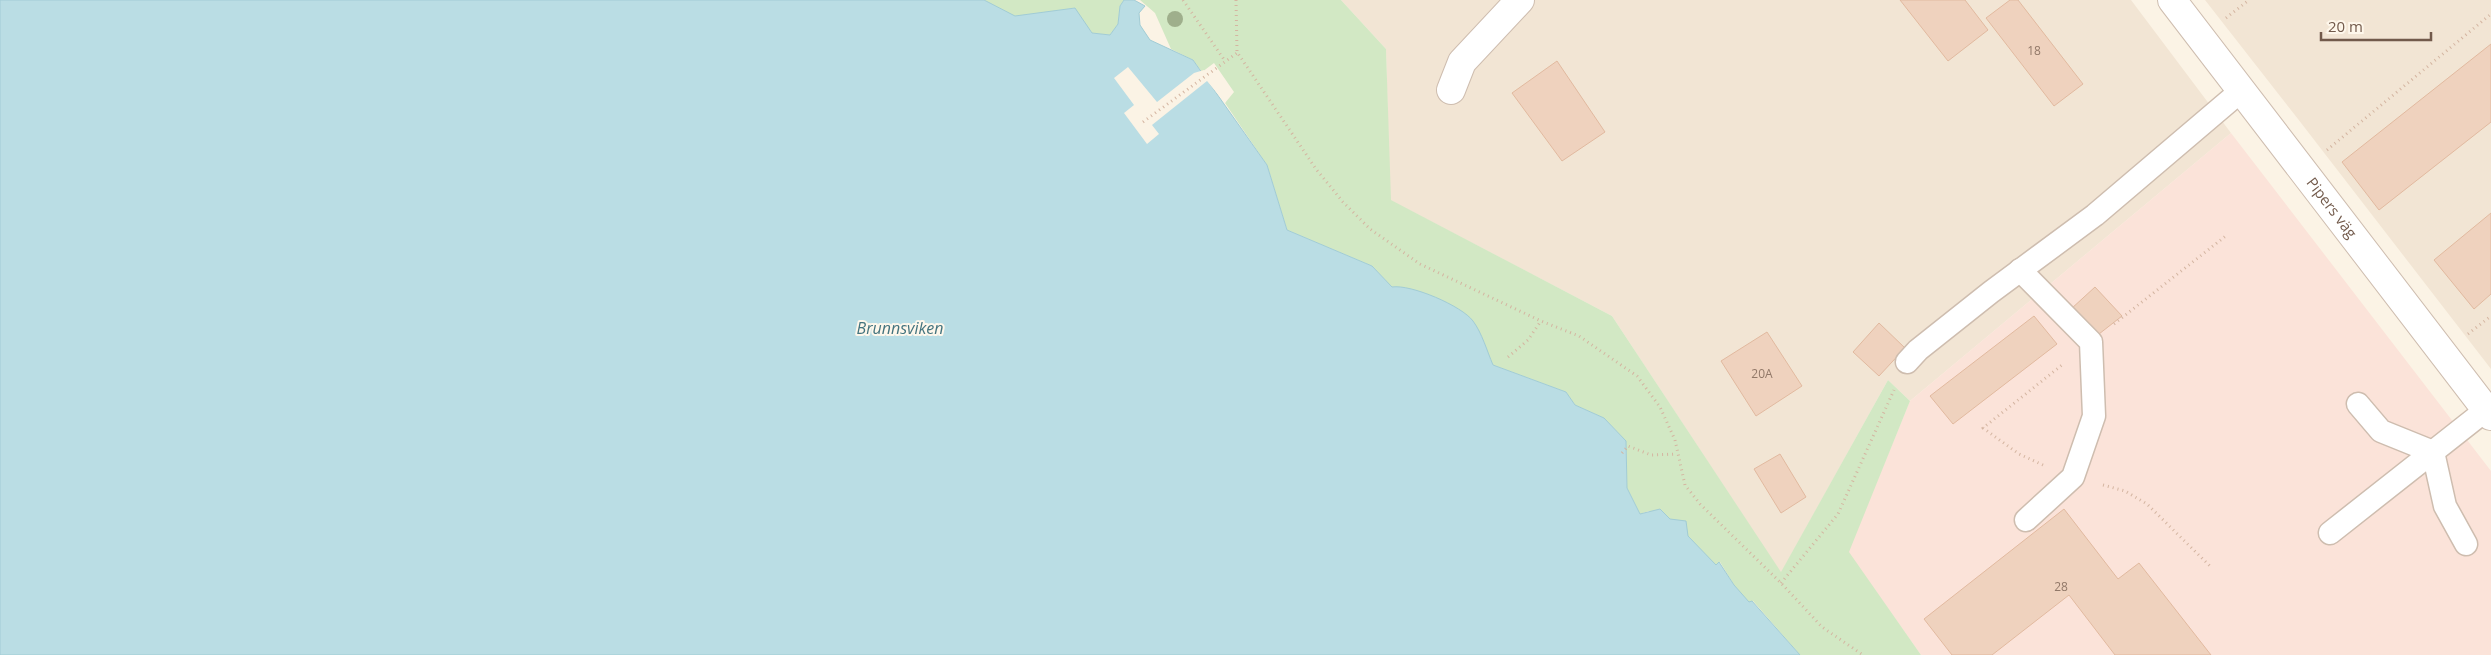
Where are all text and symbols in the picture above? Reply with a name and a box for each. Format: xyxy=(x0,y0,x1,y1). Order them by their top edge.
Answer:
scale bar xyxy=(2321,10,2431,42)
text: 20 m xyxy=(2328,16,2363,36)
house number: 18 xyxy=(2027,42,2041,59)
street label: Pipers väg xyxy=(2302,173,2362,242)
water label: Brunnsviken xyxy=(857,317,943,339)
house number: 20A xyxy=(1751,365,1773,382)
house number: 28 xyxy=(2054,578,2068,595)

